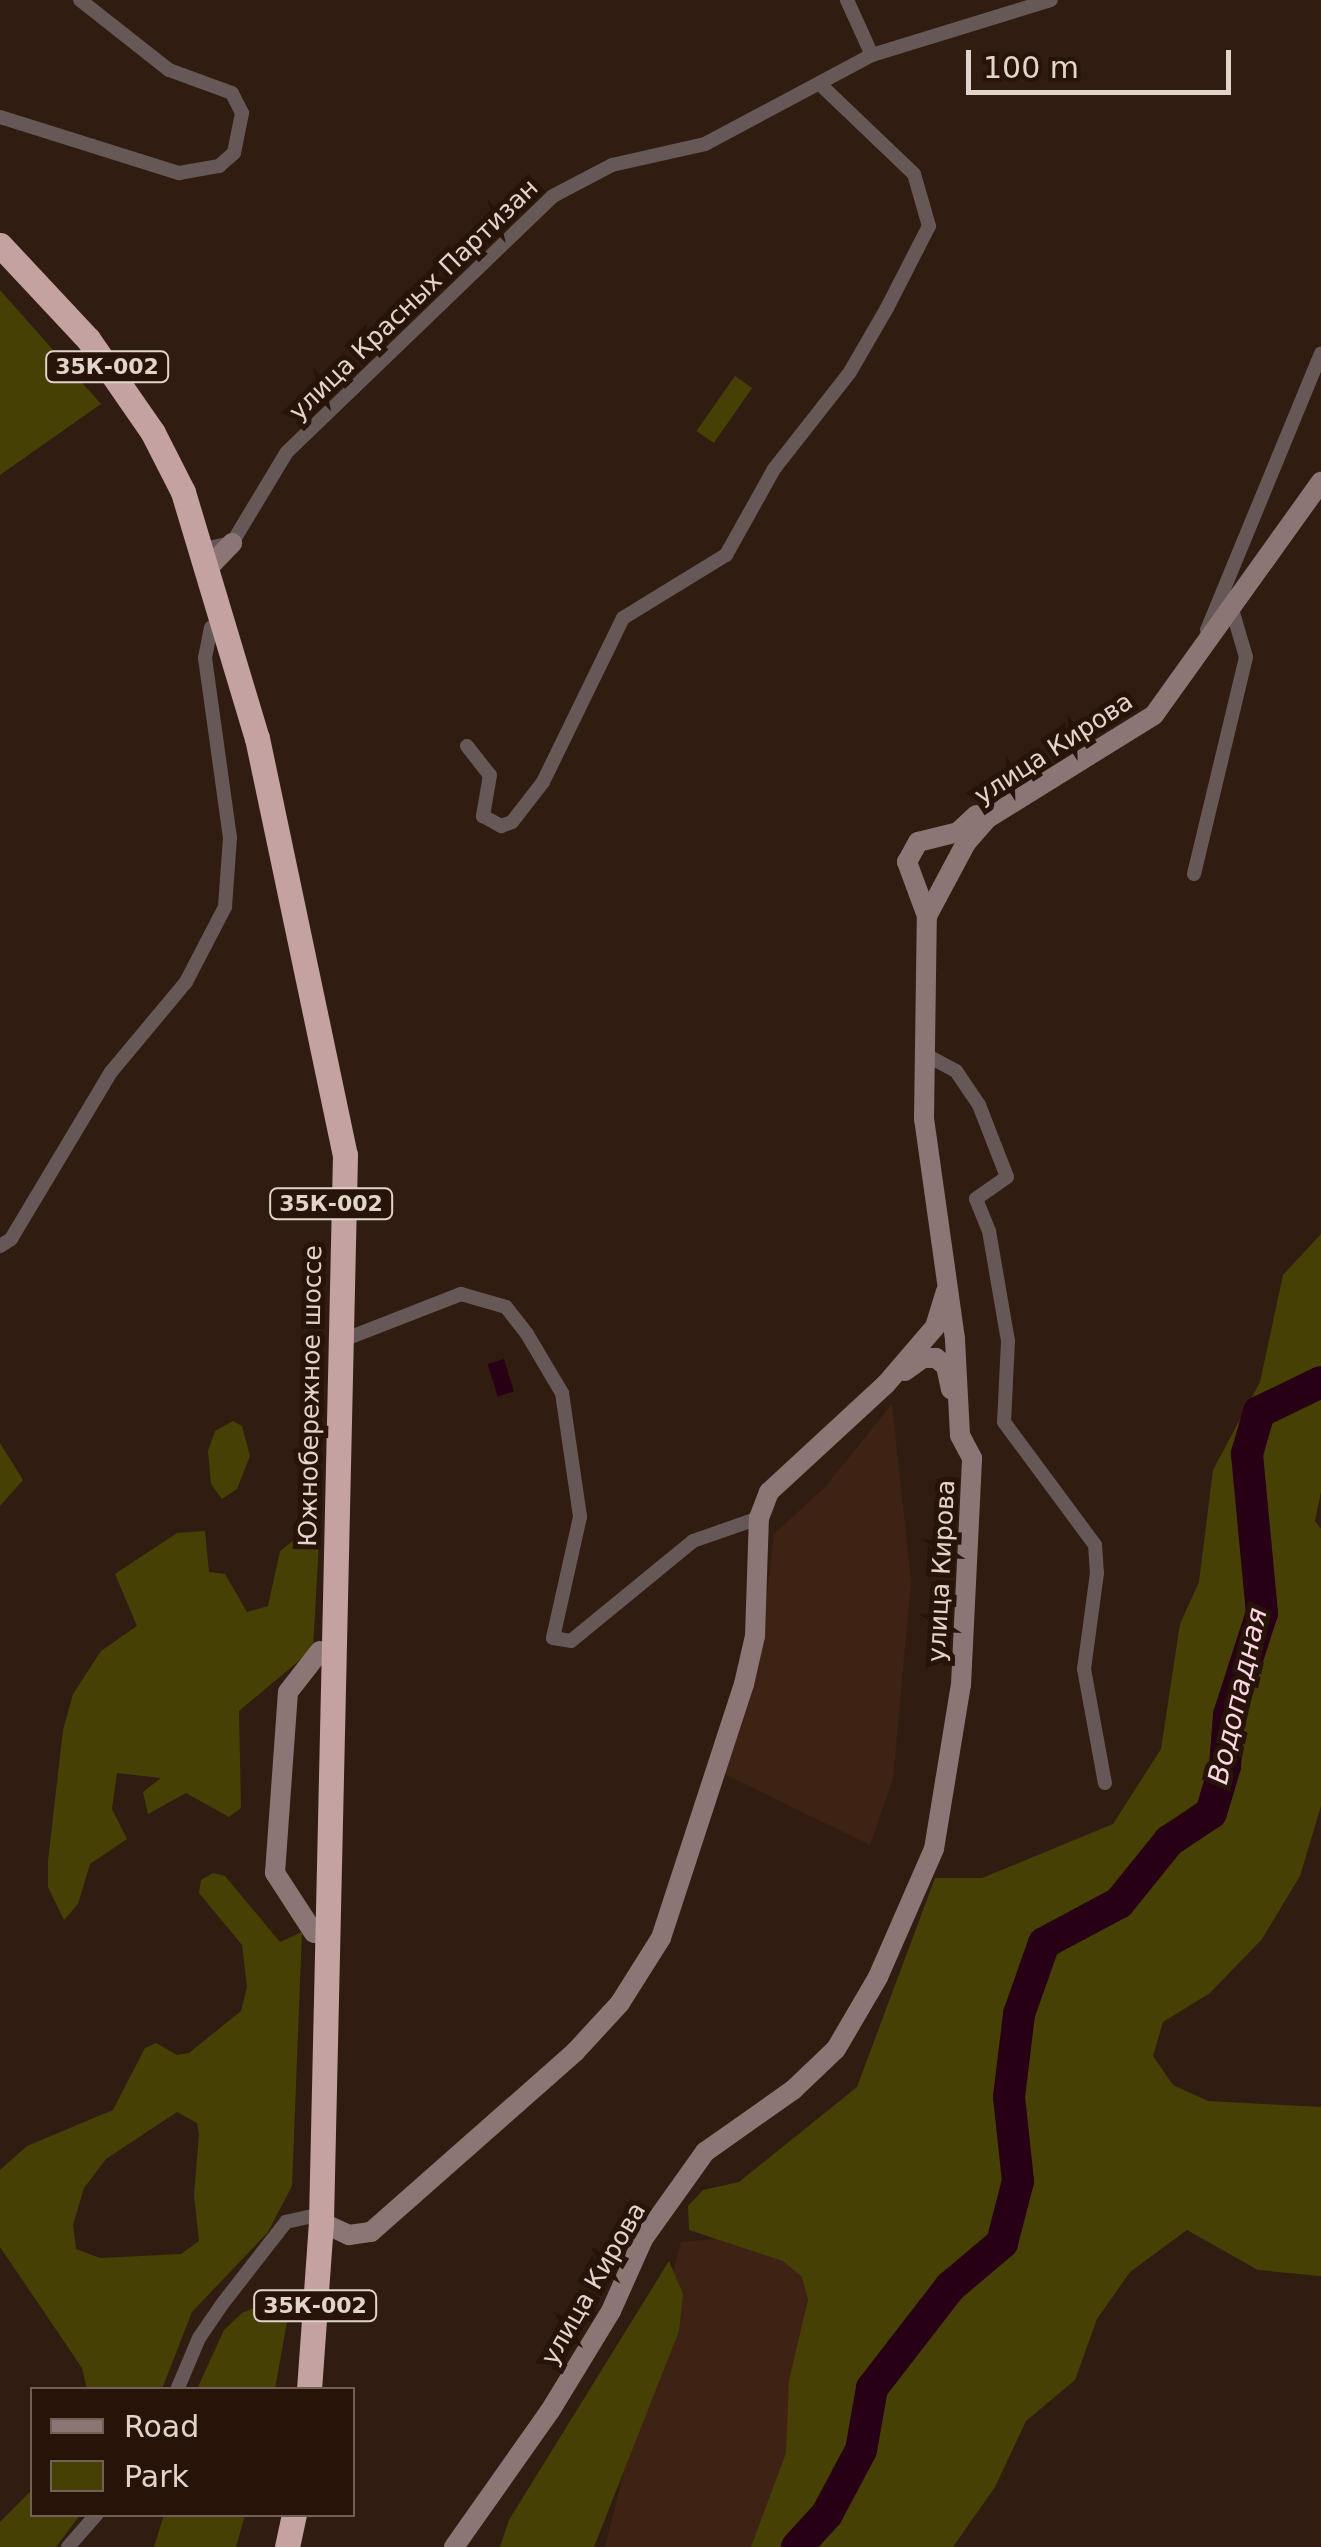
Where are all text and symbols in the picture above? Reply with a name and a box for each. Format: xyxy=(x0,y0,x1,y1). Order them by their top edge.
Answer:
scale bar xyxy=(971,30,1236,92)
text: 100 m xyxy=(983,50,1079,85)
street label: улица Красных Партизан xyxy=(283,173,545,427)
road number: 35К-002 xyxy=(44,350,170,384)
street label: улица Кирова xyxy=(969,687,1139,811)
road number: 35К-002 xyxy=(268,1187,394,1221)
street label: Южнобережное шоссе xyxy=(293,1245,329,1547)
street label: улица Кирова xyxy=(922,1479,962,1663)
water label: Водопадная xyxy=(1201,1605,1275,1787)
street label: улица Кирова xyxy=(535,2197,653,2371)
road number: 35К-002 xyxy=(252,2289,378,2323)
legend xyxy=(30,2387,355,2517)
text: Road xyxy=(124,2409,199,2444)
text: Park xyxy=(124,2459,189,2494)

